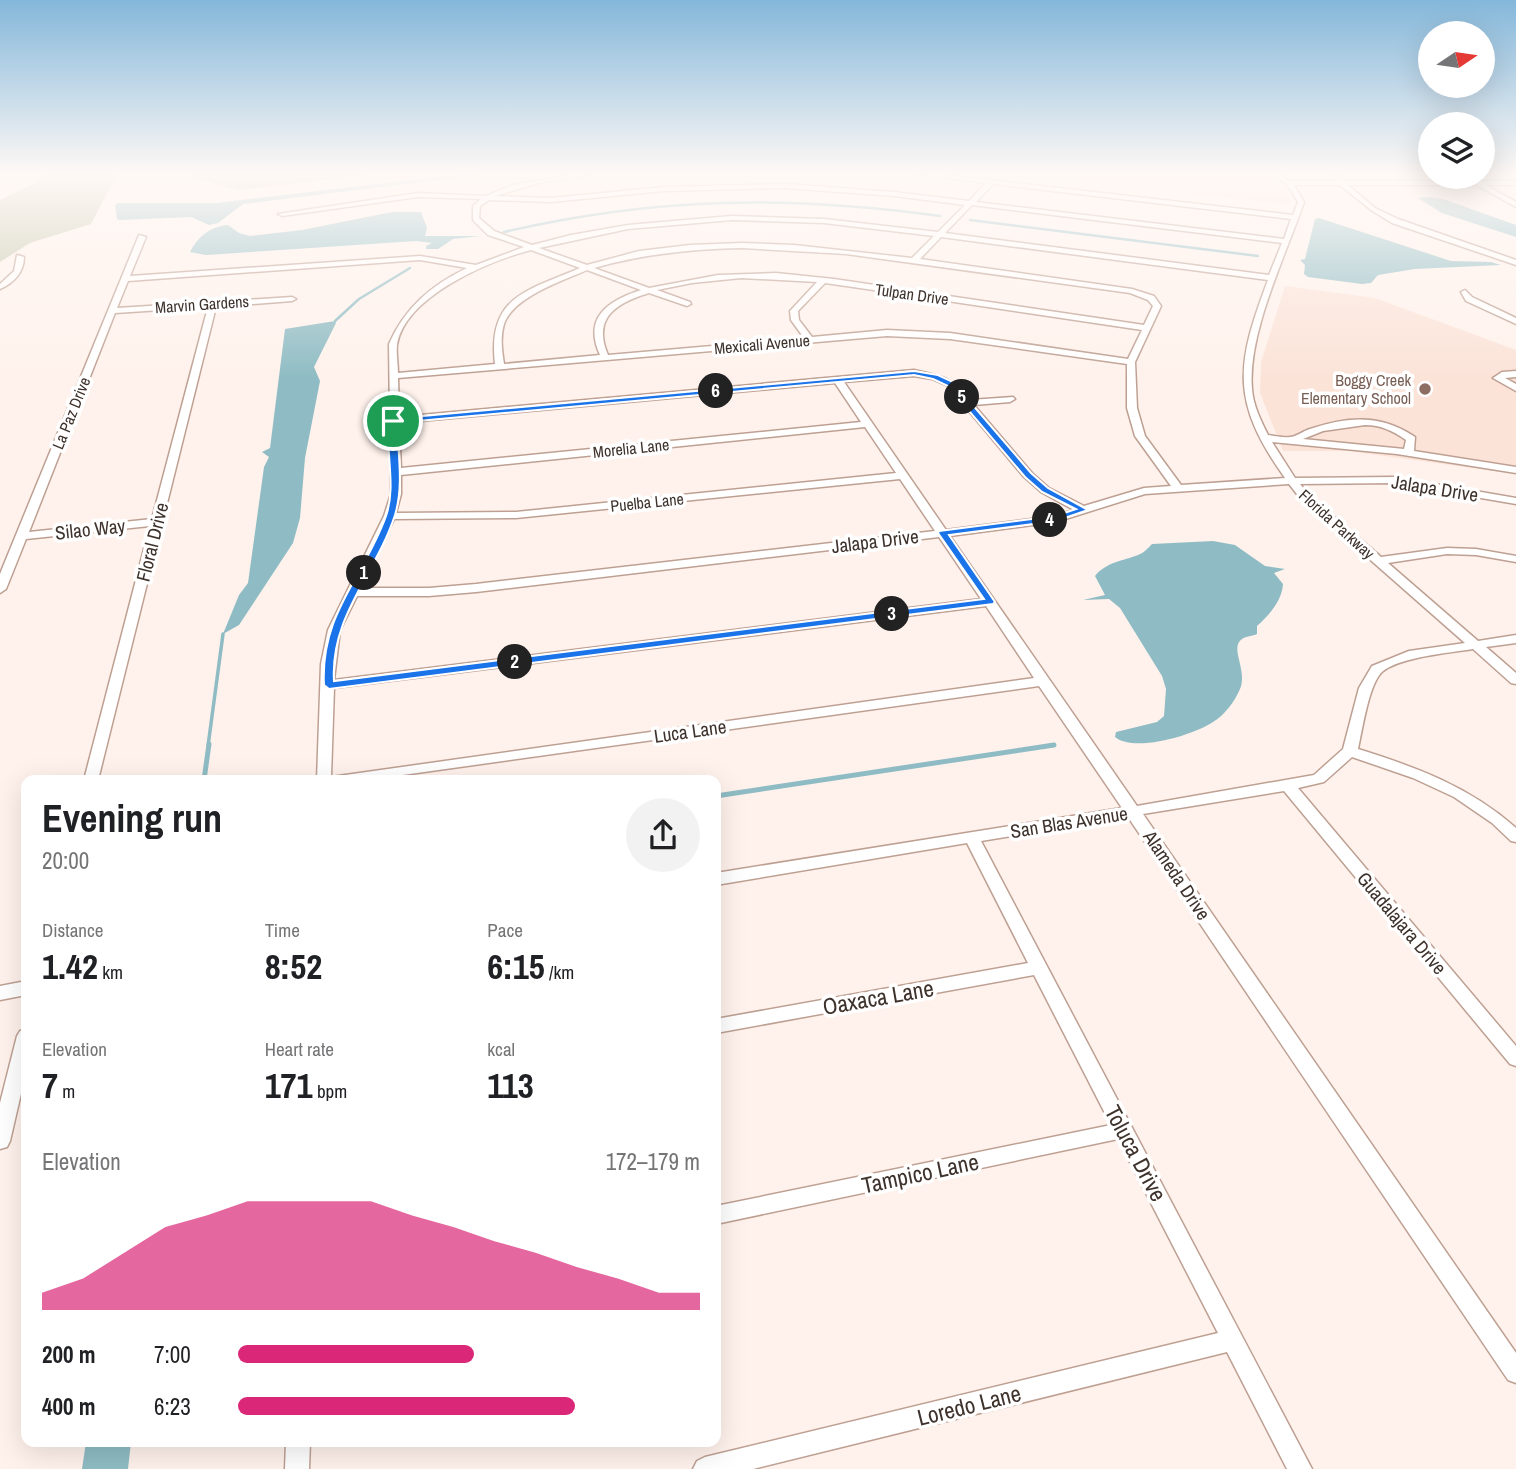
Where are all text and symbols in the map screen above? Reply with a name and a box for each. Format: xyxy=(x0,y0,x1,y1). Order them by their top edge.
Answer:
north arrow xyxy=(1418,21,1494,98)
map controls xyxy=(1418,21,1495,189)
button: layers xyxy=(1418,112,1495,189)
street label: Tulpan Drive xyxy=(874,278,950,310)
street label: Marvin Gardens xyxy=(154,290,250,318)
street label: Mexicali Avenue xyxy=(713,329,811,359)
place label: Boggy Creek Elementary School xyxy=(1301,369,1411,409)
street label: La Paz Drive xyxy=(47,374,95,452)
pin: 6 xyxy=(698,374,734,408)
text: 6 xyxy=(711,377,720,403)
pin: 5 xyxy=(944,380,979,414)
marker: Boggy Creek Elementary School xyxy=(1417,381,1433,397)
text: 5 xyxy=(957,383,966,409)
pin xyxy=(363,391,423,451)
icon: arrive xyxy=(374,402,412,440)
street label: Morelia Lane xyxy=(592,433,670,463)
street label: Jalapa Drive xyxy=(1390,468,1480,508)
street label: Florida Parkway xyxy=(1294,484,1380,564)
street label: Puelba Lane xyxy=(609,487,685,517)
street label: Floral Drive xyxy=(130,500,174,584)
pin: 4 xyxy=(1032,503,1068,538)
text: 4 xyxy=(1045,506,1054,532)
street label: Silao Way xyxy=(54,512,127,546)
street label: Jalapa Drive xyxy=(830,523,920,559)
pin: 1 xyxy=(346,556,382,590)
text: 1 xyxy=(359,559,368,585)
pin: 3 xyxy=(874,596,910,632)
text: 3 xyxy=(887,600,896,626)
pin: 2 xyxy=(498,644,532,680)
text: 2 xyxy=(510,648,519,674)
street label: Luca Lane xyxy=(652,713,728,749)
text: Evening run xyxy=(42,793,222,844)
button: share xyxy=(626,798,700,872)
street label: San Blas Avenue xyxy=(1008,800,1130,844)
street label: Alameda Drive xyxy=(1137,824,1217,925)
text: 20:00 xyxy=(42,845,89,876)
street label: Guadalajara Drive xyxy=(1351,866,1453,980)
text: Distance xyxy=(42,917,103,943)
text: Time xyxy=(265,917,300,943)
text: Pace xyxy=(487,917,523,943)
text: 1.42 xyxy=(42,943,98,990)
text: 8:52 xyxy=(265,943,322,990)
text: 6:15 xyxy=(487,943,545,990)
text: km xyxy=(98,959,123,985)
text: /km xyxy=(545,959,574,985)
street label: Oaxaca Lane xyxy=(820,972,936,1022)
text: Elevation xyxy=(42,1036,107,1062)
text: Heart rate xyxy=(265,1036,334,1062)
text: kcal xyxy=(487,1036,515,1062)
text: 7 xyxy=(42,1062,58,1109)
text: 171 xyxy=(265,1062,313,1109)
text: 113 xyxy=(487,1062,534,1109)
text: m xyxy=(58,1078,75,1104)
text: bpm xyxy=(313,1078,347,1104)
street label: Toluca Drive xyxy=(1098,1099,1174,1207)
street label: Tampico Lane xyxy=(859,1145,981,1201)
text: Elevation xyxy=(42,1146,121,1177)
text: 172–179 m xyxy=(606,1146,700,1177)
text: 200 m xyxy=(42,1339,95,1370)
text: 7:00 xyxy=(154,1339,191,1370)
street label: Loredo Lane xyxy=(914,1377,1024,1433)
text: 400 m xyxy=(42,1391,95,1422)
text: 6:23 xyxy=(154,1391,191,1422)

